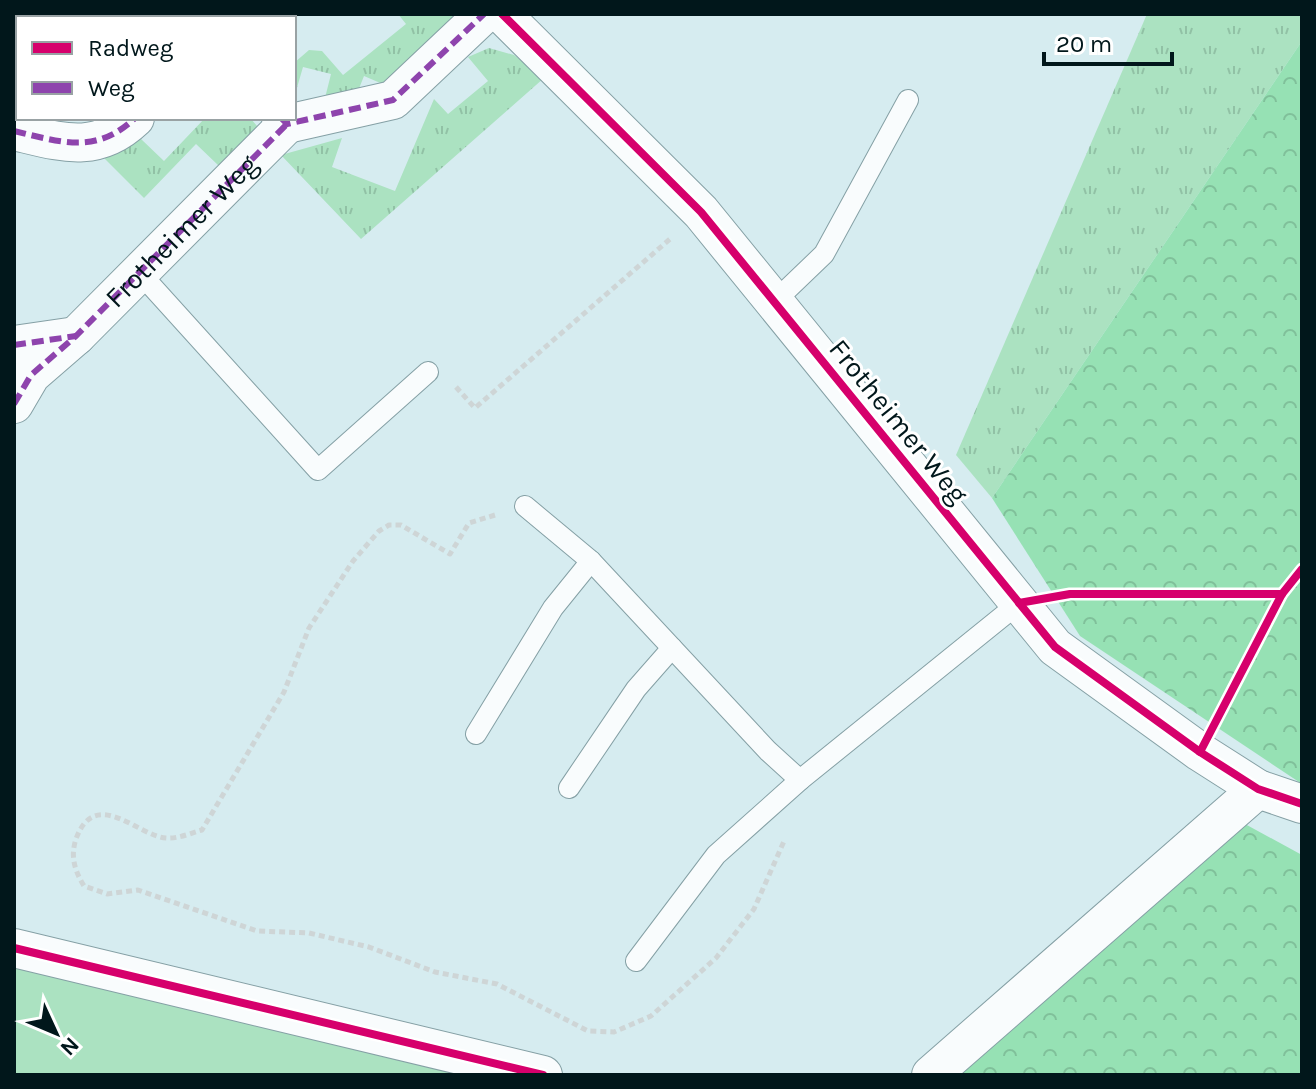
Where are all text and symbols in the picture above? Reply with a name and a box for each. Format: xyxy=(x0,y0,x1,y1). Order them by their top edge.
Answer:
legend xyxy=(16,16,296,120)
scale bar xyxy=(1044,16,1172,66)
text: 20 m xyxy=(1056,30,1112,58)
text: Radweg xyxy=(88,34,174,62)
text: Weg xyxy=(88,74,135,102)
street label: Frotheimer Weg xyxy=(98,147,264,314)
street label: Frotheimer Weg xyxy=(822,332,975,510)
north arrow xyxy=(16,993,96,1073)
text: N xyxy=(55,1031,85,1061)

